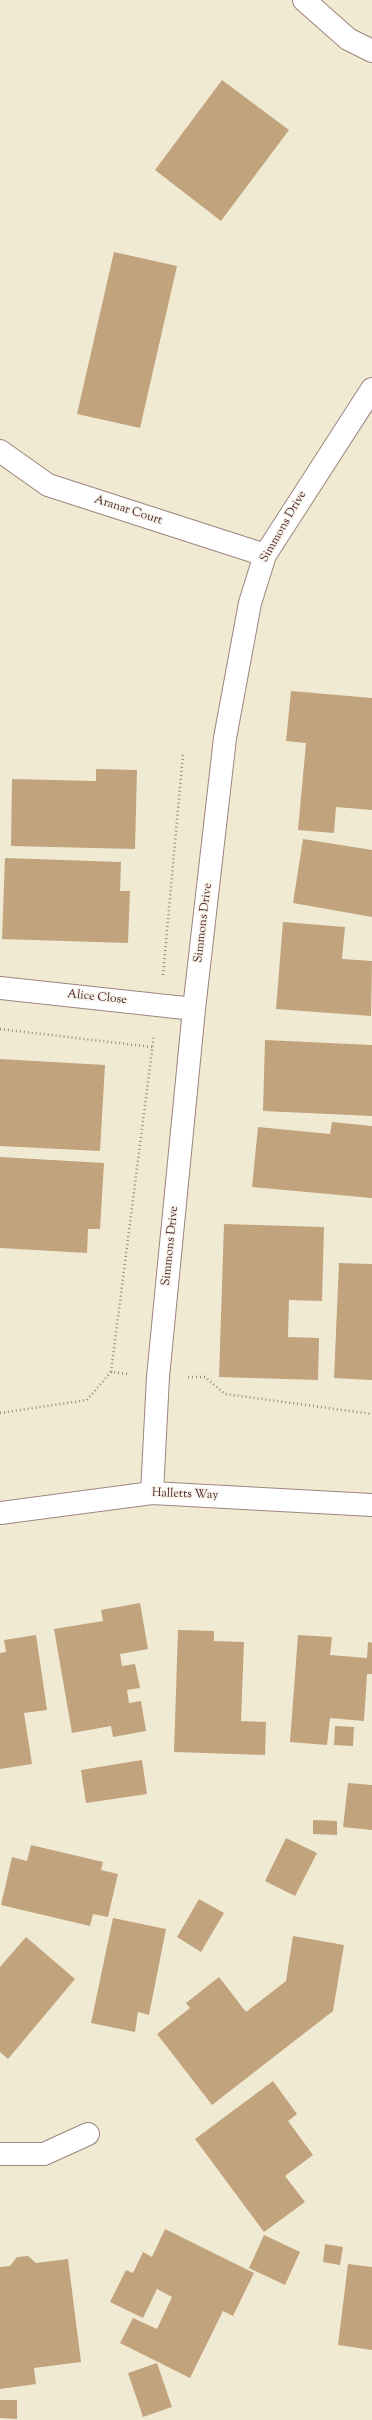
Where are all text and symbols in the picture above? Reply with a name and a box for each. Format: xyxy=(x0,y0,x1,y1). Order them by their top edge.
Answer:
street label: Simmons Drive xyxy=(258,489,310,565)
street label: Aranar Court xyxy=(92,493,164,529)
street label: Simmons Drive xyxy=(192,882,216,964)
street label: Alice Close xyxy=(67,988,127,1008)
street label: Simmons Drive xyxy=(160,1205,182,1287)
street label: Halletts Way xyxy=(151,1487,219,1503)

